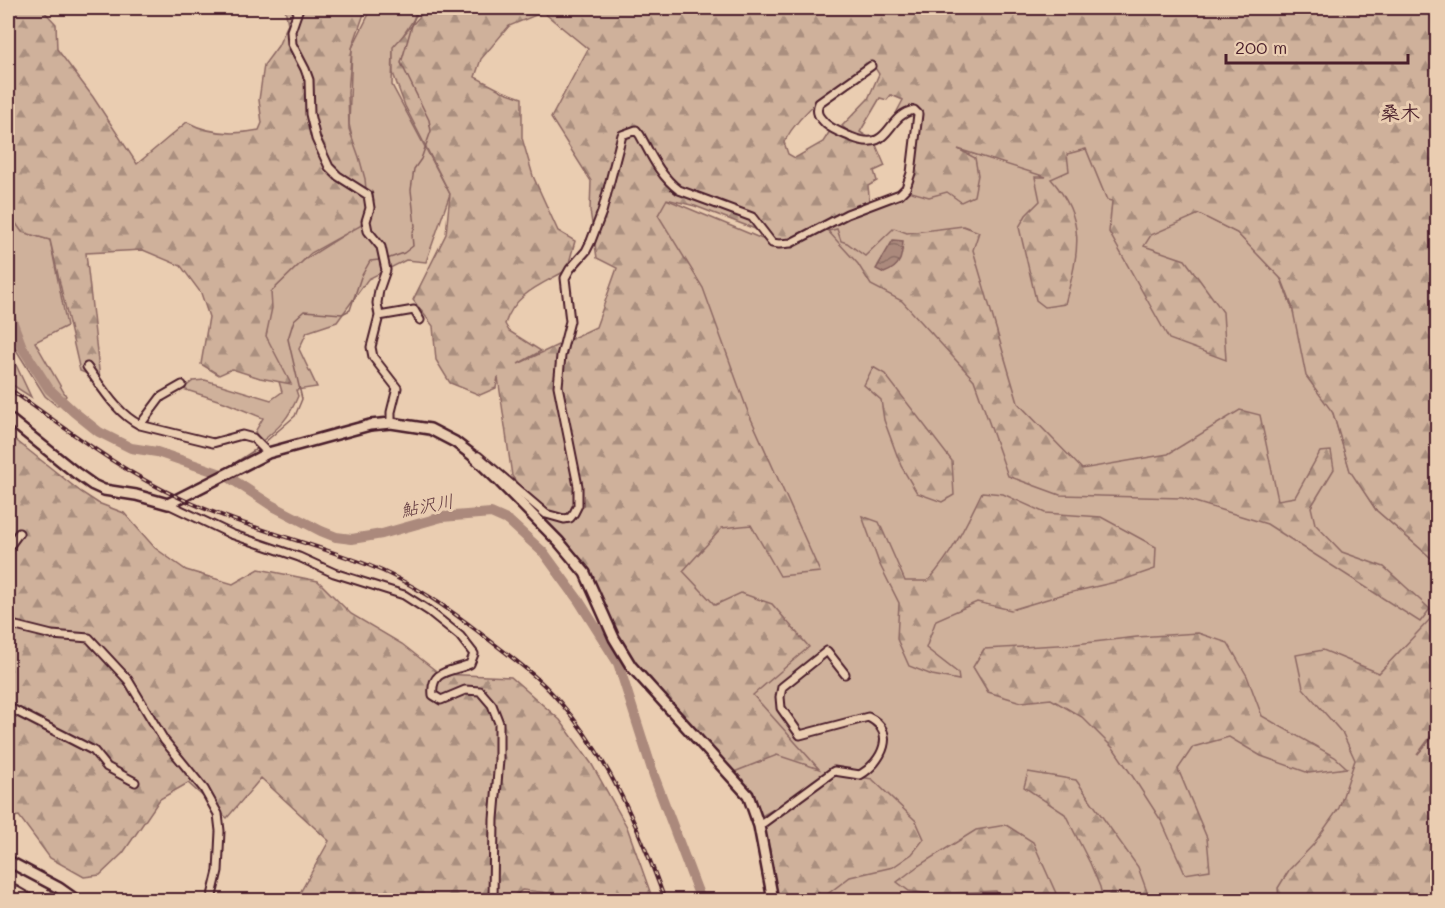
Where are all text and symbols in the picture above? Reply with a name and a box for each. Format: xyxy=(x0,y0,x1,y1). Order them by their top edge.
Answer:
scale bar xyxy=(1226,27,1408,65)
text: 200 m xyxy=(1235,35,1287,59)
district label: 桑木 xyxy=(1380,99,1420,125)
water label: 鮎沢川 xyxy=(398,488,456,522)

